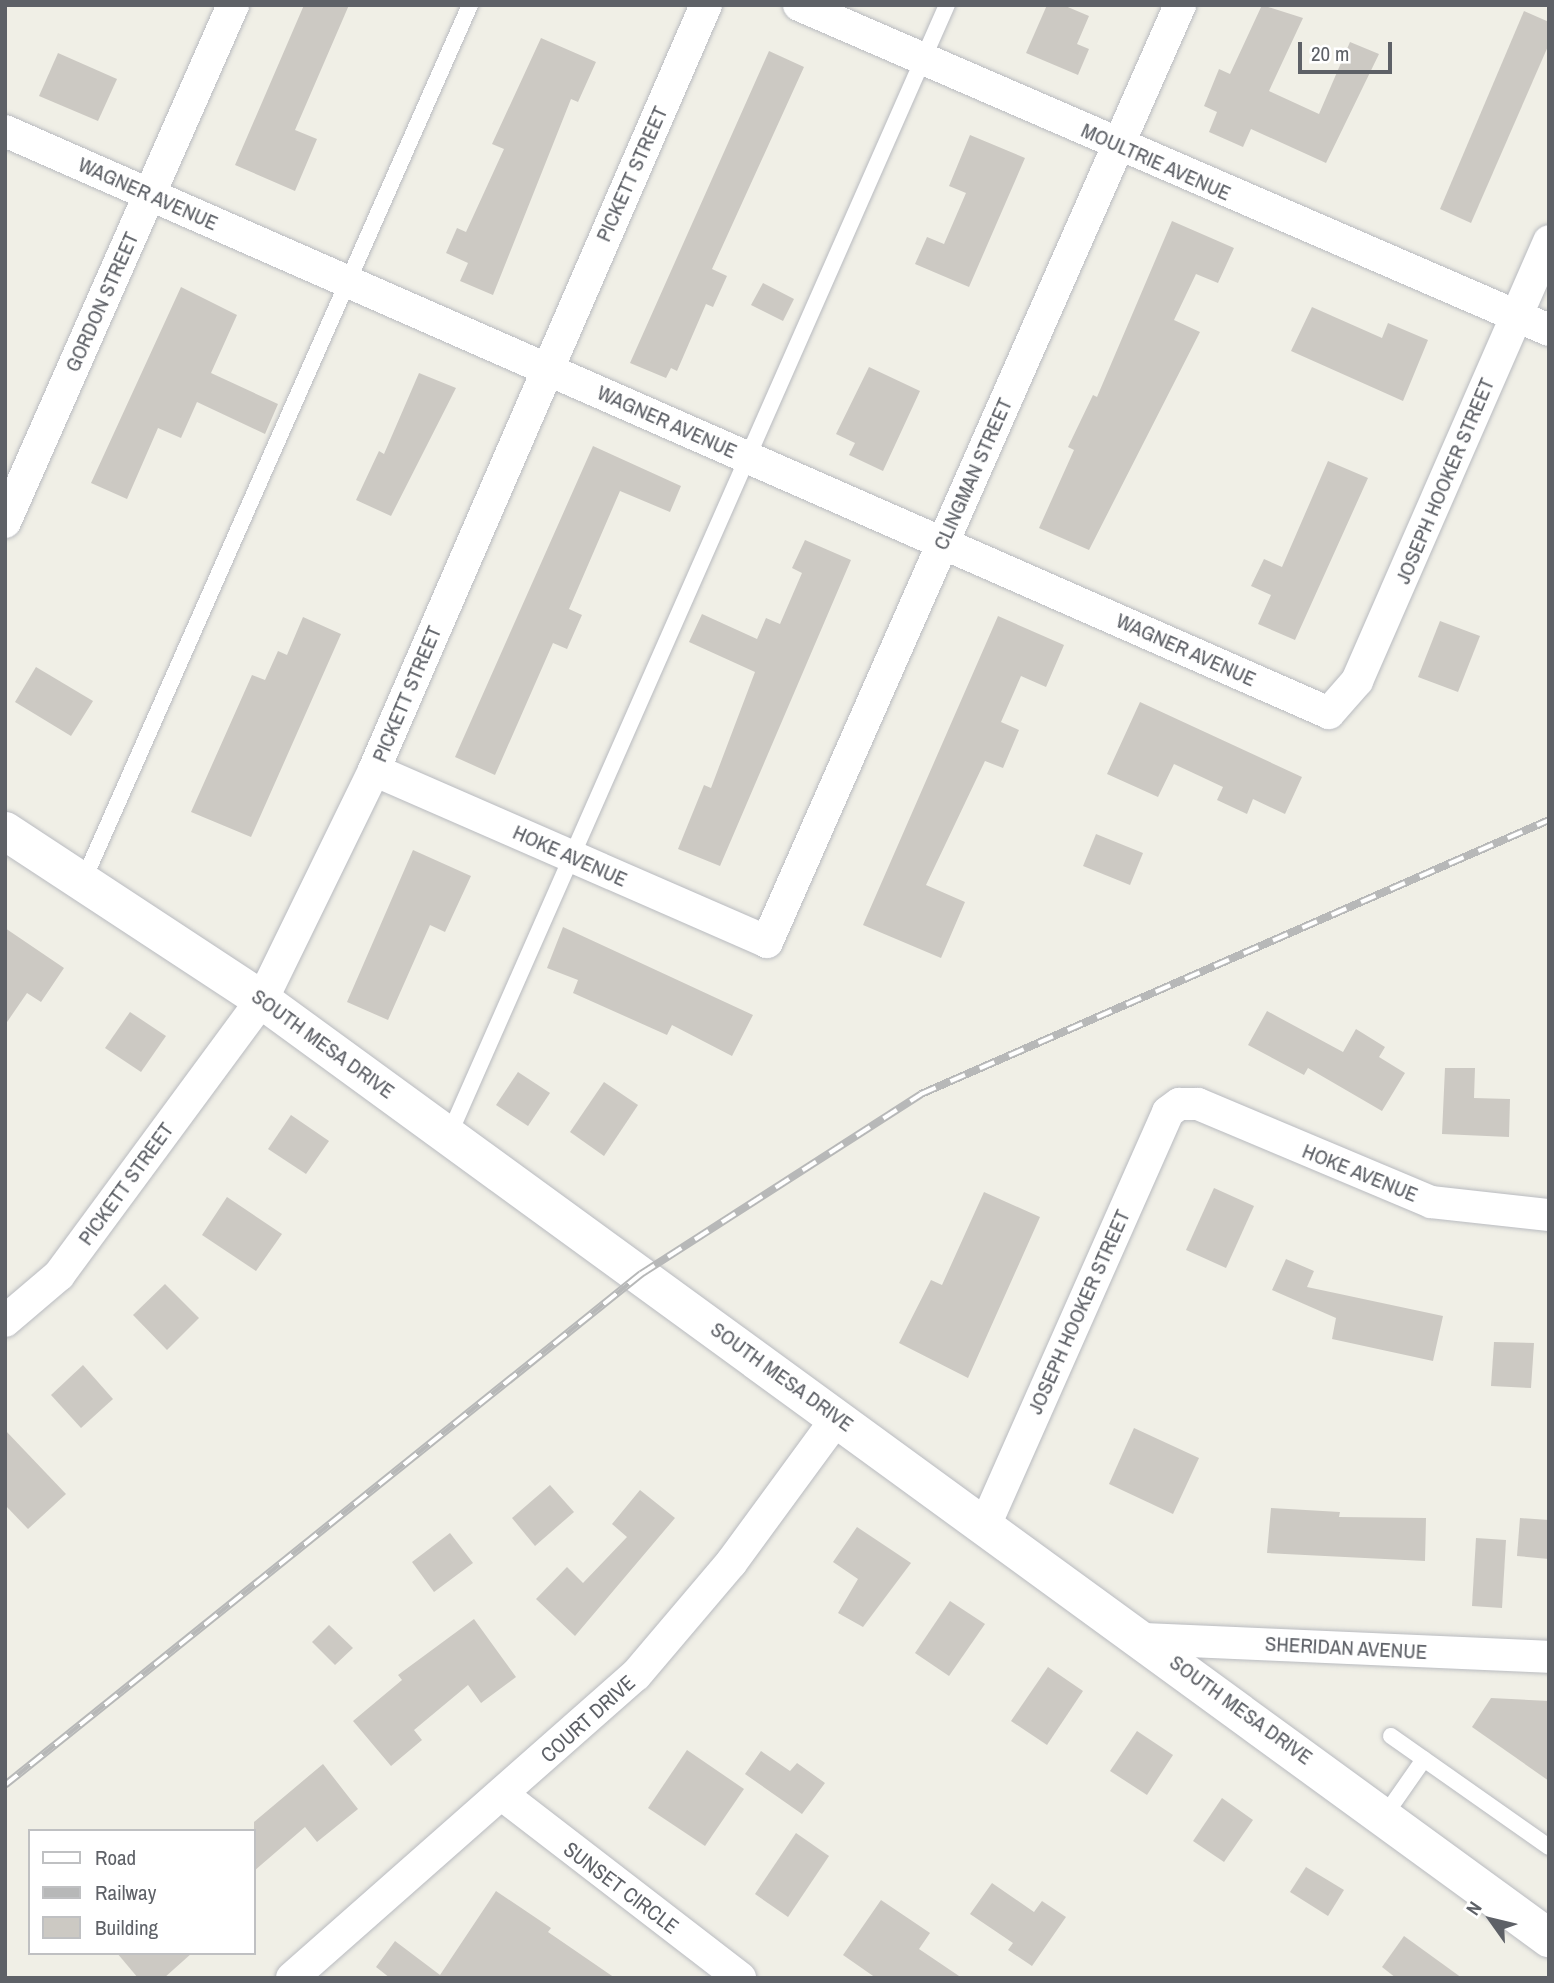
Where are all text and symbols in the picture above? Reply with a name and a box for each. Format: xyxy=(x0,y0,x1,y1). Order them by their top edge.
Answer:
scale bar xyxy=(1302,28,1396,72)
text: 20 m xyxy=(1311,39,1349,68)
street label: PICKETT STREET xyxy=(591,102,673,246)
street label: MOULTRIE AVENUE xyxy=(1077,118,1235,206)
street label: WAGNER AVENUE xyxy=(74,152,222,236)
street label: GORDON STREET xyxy=(60,228,144,376)
street label: JOSEPH HOOKER STREET xyxy=(1390,374,1500,588)
street label: WAGNER AVENUE xyxy=(593,380,741,464)
street label: CLINGMAN STREET xyxy=(928,394,1018,554)
street label: WAGNER AVENUE xyxy=(1112,608,1260,692)
street label: PICKETT STREET xyxy=(367,622,447,766)
street label: HOKE AVENUE xyxy=(509,819,631,893)
street label: SOUTH MESA DRIVE xyxy=(246,983,400,1105)
street label: PICKETT STREET xyxy=(73,1118,179,1250)
street label: HOKE AVENUE xyxy=(1298,1138,1422,1208)
street label: JOSEPH HOOKER STREET xyxy=(1023,1206,1135,1418)
street label: SOUTH MESA DRIVE xyxy=(705,1316,859,1438)
street label: SHERIDAN AVENUE xyxy=(1264,1631,1428,1665)
street label: SOUTH MESA DRIVE xyxy=(1164,1649,1318,1771)
street label: COURT DRIVE xyxy=(536,1670,640,1768)
legend xyxy=(28,1829,256,1955)
street label: SUNSET CIRCLE xyxy=(558,1836,684,1940)
text: Road xyxy=(95,1843,136,1872)
text: Railway xyxy=(95,1878,156,1907)
north arrow xyxy=(1456,1885,1526,1955)
text: N xyxy=(1460,1896,1488,1920)
text: Building xyxy=(95,1913,158,1942)

